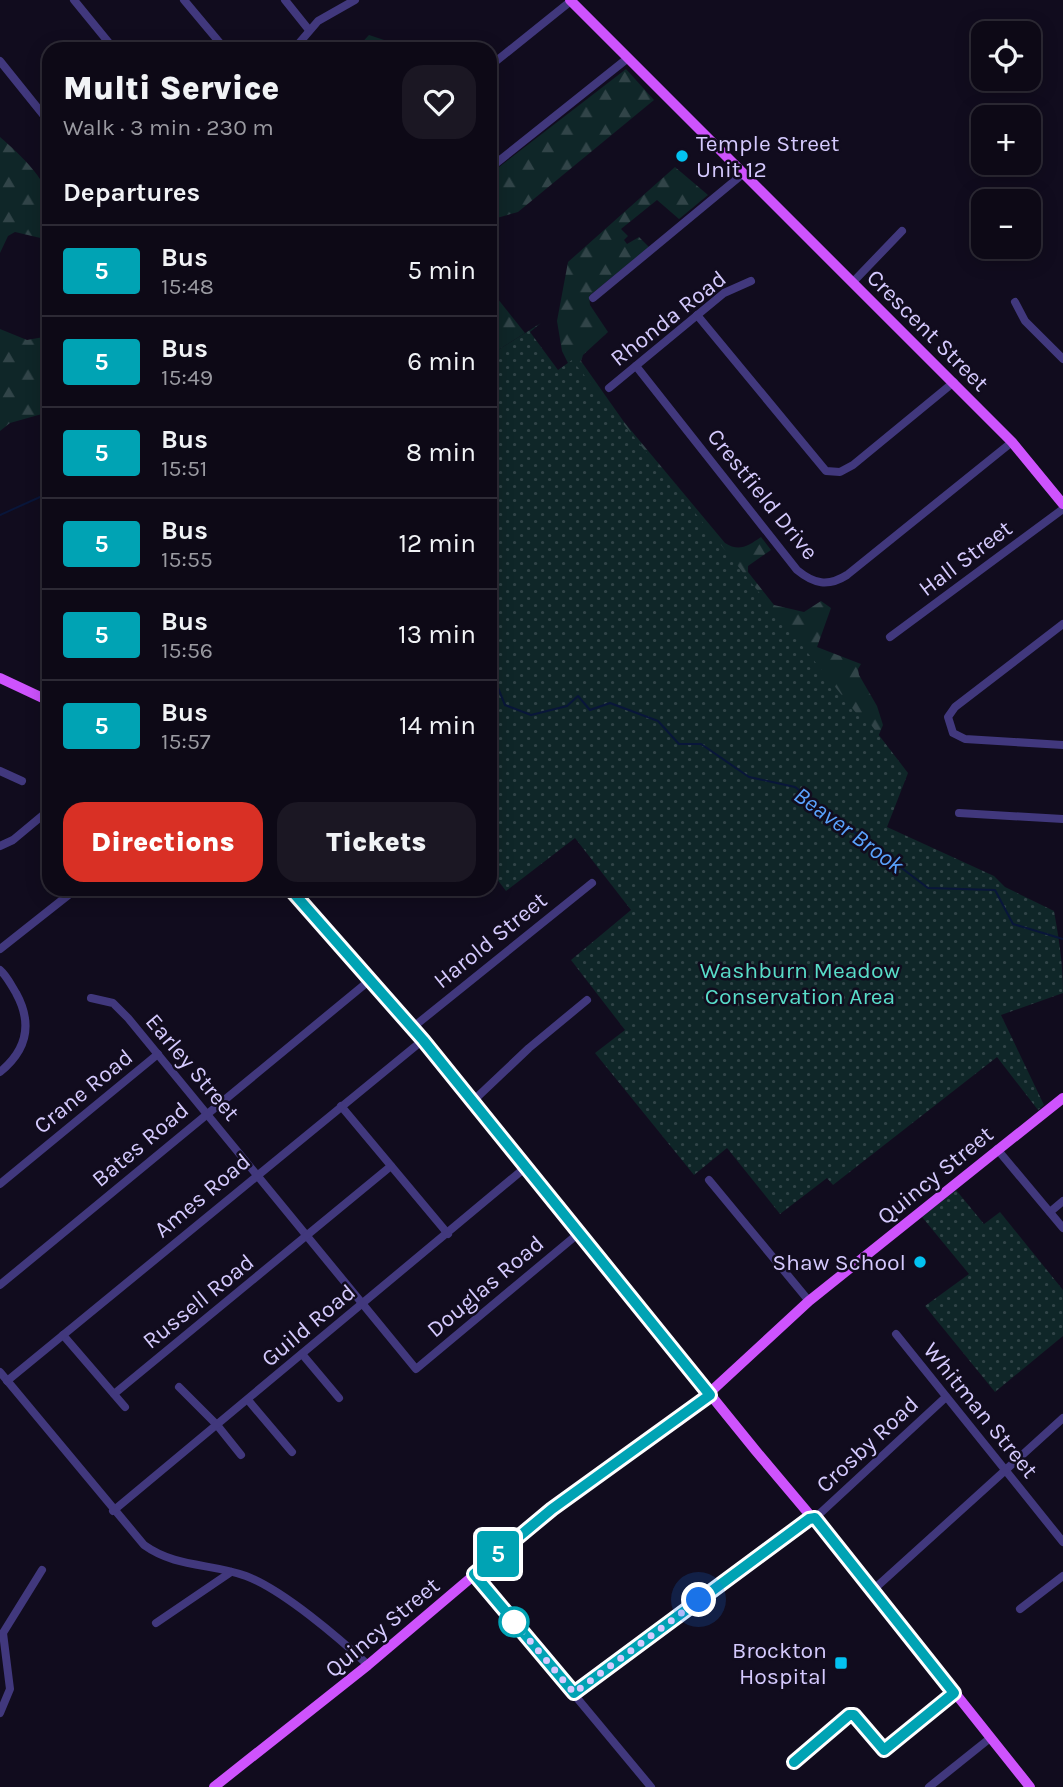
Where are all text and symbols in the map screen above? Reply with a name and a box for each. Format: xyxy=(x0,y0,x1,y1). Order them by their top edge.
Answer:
map controls xyxy=(971,21,1041,259)
button: locate xyxy=(971,21,1041,91)
button: heart xyxy=(402,65,476,139)
text: Multi Service xyxy=(63,69,279,107)
button: + xyxy=(971,105,1041,175)
text: Walk · 3 min · 230 m xyxy=(63,114,274,141)
place label: Temple Street Unit 12 xyxy=(696,130,840,183)
marker: Temple Street Unit 12 xyxy=(674,148,690,164)
text: Departures xyxy=(63,177,200,208)
button: − xyxy=(971,189,1041,259)
text: Bus xyxy=(161,242,208,273)
text: 5 min xyxy=(407,255,476,286)
text: 5 xyxy=(95,257,108,285)
street label: Crescent Street xyxy=(861,264,994,397)
street label: Rhonda Road xyxy=(605,265,731,372)
text: 15:48 xyxy=(161,273,214,300)
text: Bus xyxy=(161,333,208,364)
text: 6 min xyxy=(407,346,476,377)
text: 5 xyxy=(95,348,108,376)
text: 15:49 xyxy=(161,364,213,391)
street label: Crestfield Drive xyxy=(702,423,824,565)
text: Bus xyxy=(161,424,208,455)
text: 8 min xyxy=(406,437,476,468)
text: 5 xyxy=(95,439,108,467)
text: 15:51 xyxy=(161,455,207,482)
street label: Hall Street xyxy=(913,514,1017,602)
text: Bus xyxy=(161,515,208,546)
text: 12 min xyxy=(398,528,476,559)
text: 5 xyxy=(95,530,108,558)
text: 15:55 xyxy=(161,546,213,573)
text: Bus xyxy=(161,606,208,637)
text: 13 min xyxy=(398,619,476,650)
text: 5 xyxy=(95,621,108,649)
text: 15:56 xyxy=(161,637,213,664)
text: Bus xyxy=(161,697,208,728)
text: 14 min xyxy=(399,710,476,741)
text: 5 xyxy=(95,712,108,740)
text: 15:57 xyxy=(161,728,211,755)
water label: Beaver Brook xyxy=(788,781,910,880)
button: Directions xyxy=(63,802,263,882)
button: Tickets xyxy=(277,802,476,882)
street label: Harold Street xyxy=(428,886,553,994)
park label: Washburn Meadow Conservation Area xyxy=(700,957,901,1010)
street label: Earley Street xyxy=(140,1008,245,1127)
street label: Crane Road xyxy=(29,1043,138,1139)
street label: Bates Road xyxy=(86,1096,194,1193)
street label: Quincy Street xyxy=(872,1120,999,1230)
street label: Ames Road xyxy=(149,1147,256,1243)
street label: Douglas Road xyxy=(421,1230,549,1343)
street label: Russell Road xyxy=(137,1248,259,1354)
place label: Shaw School xyxy=(772,1249,906,1276)
marker: Shaw School xyxy=(912,1254,928,1270)
street label: Guild Road xyxy=(256,1278,361,1372)
street label: Whitman Street xyxy=(918,1337,1044,1484)
street label: Crosby Road xyxy=(811,1390,924,1499)
line badge: 5 xyxy=(475,1531,521,1577)
text: 5 xyxy=(491,1540,505,1568)
street label: Quincy Street xyxy=(320,1572,445,1683)
your location xyxy=(681,1582,716,1617)
unlabelled marker xyxy=(499,1607,529,1637)
place label: Brockton Hospital xyxy=(732,1637,827,1690)
marker: Brockton Hospital xyxy=(833,1655,849,1671)

